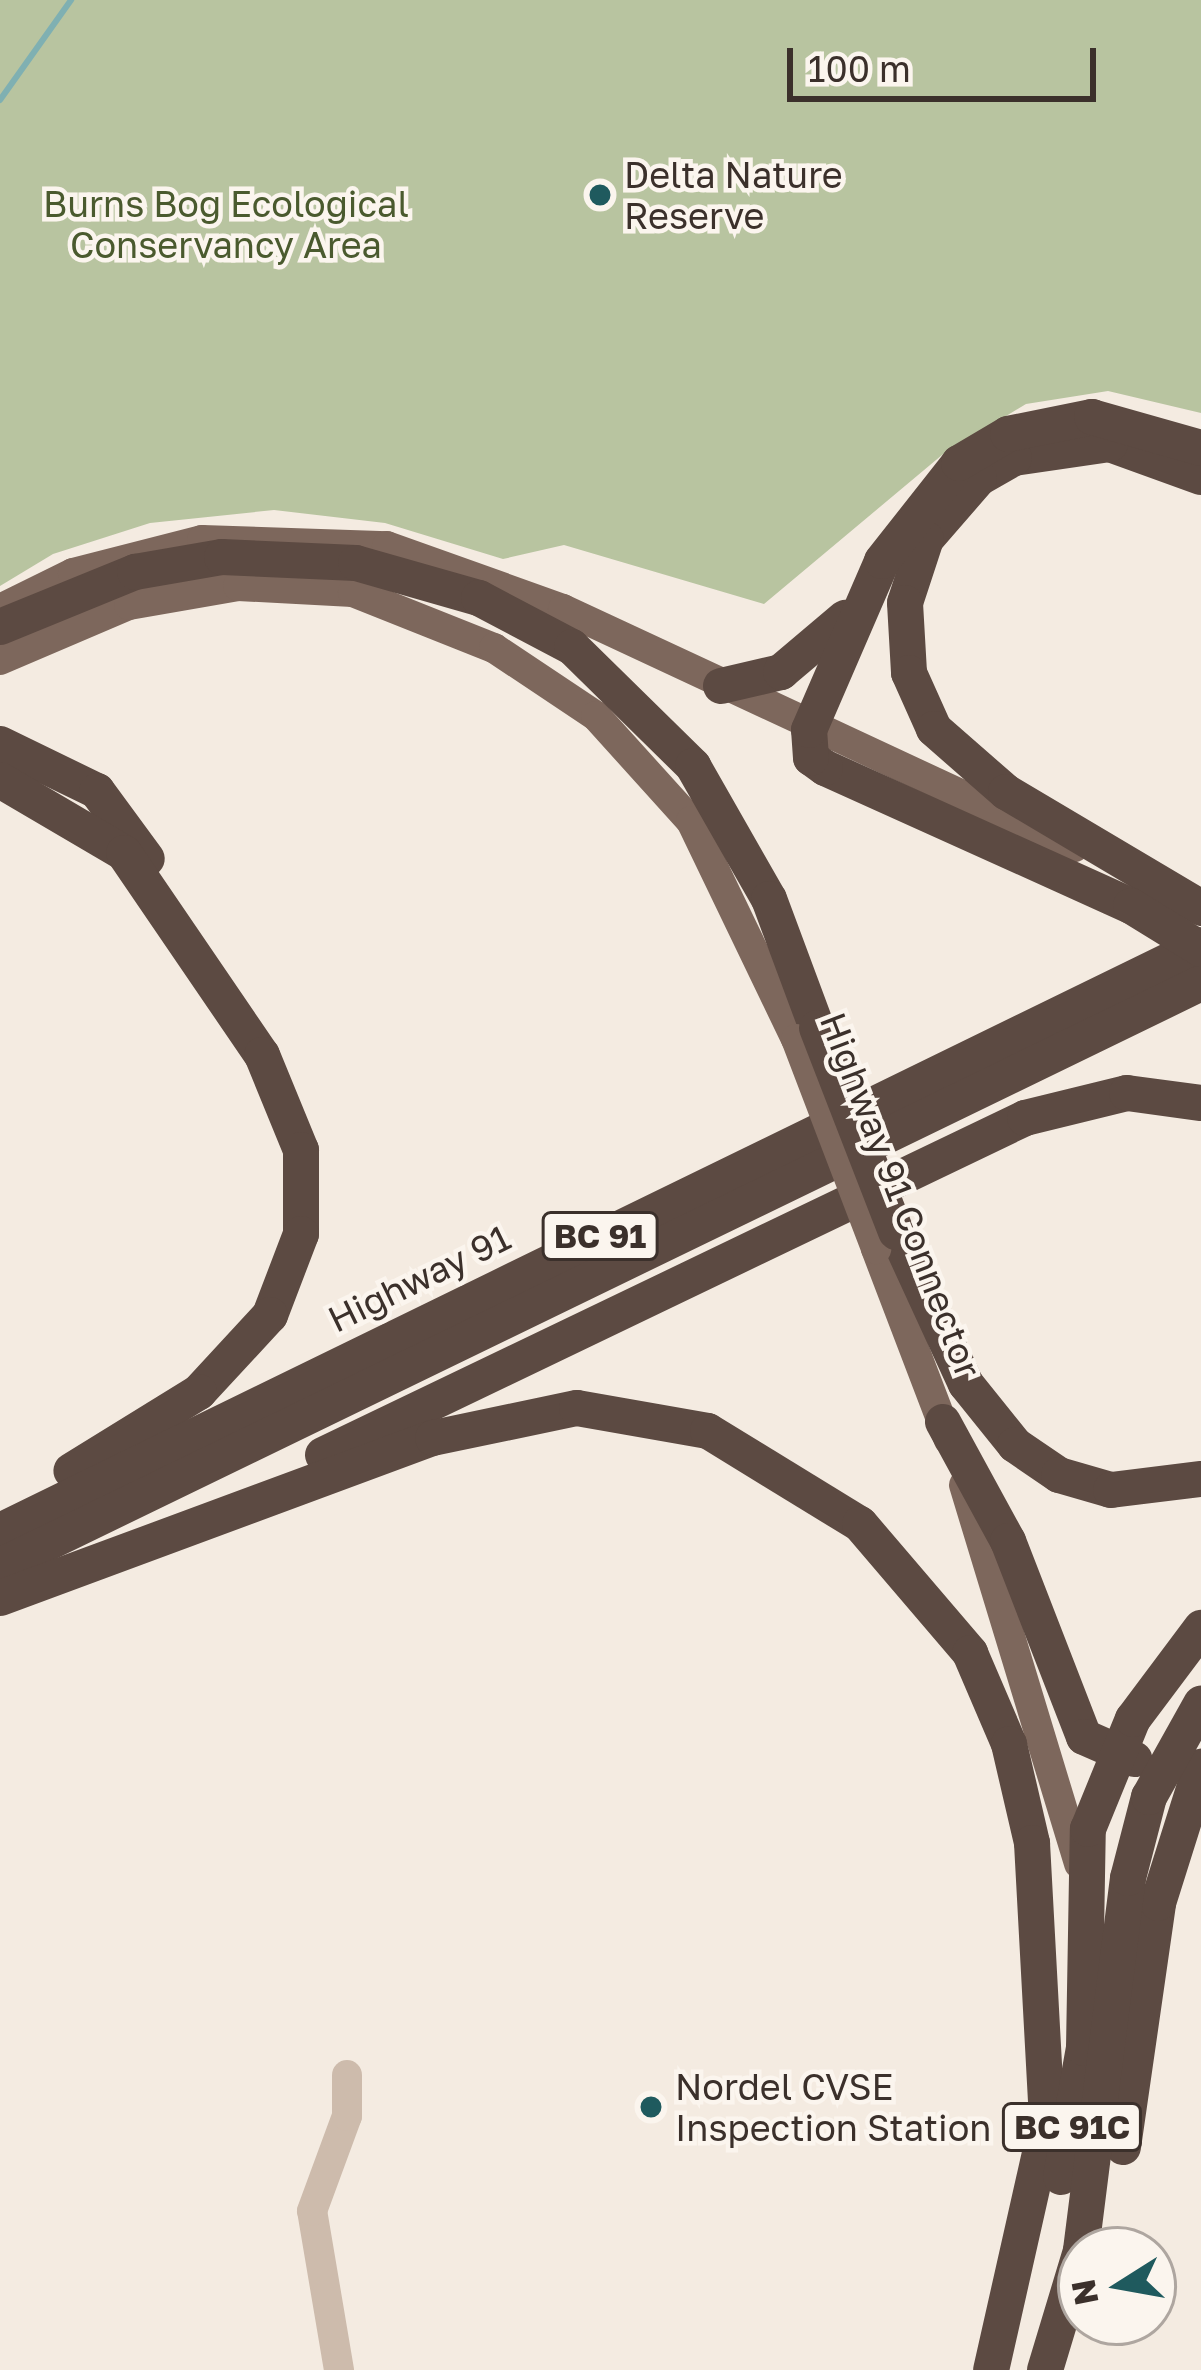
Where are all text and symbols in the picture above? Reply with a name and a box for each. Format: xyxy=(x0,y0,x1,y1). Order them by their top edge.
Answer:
scale bar xyxy=(793,24,1102,98)
text: 100 m xyxy=(808,47,911,90)
place label: Delta Nature Reserve xyxy=(624,152,843,237)
park label: Burns Bog Ecological Conservancy Area xyxy=(43,181,409,266)
marker: Delta Nature Reserve xyxy=(587,182,613,208)
street label: Highway 91 Connector xyxy=(811,1006,991,1384)
road number: BC 91 xyxy=(540,1209,660,1263)
street label: Highway 91 xyxy=(321,1215,517,1341)
place label: Nordel CVSE Inspection Station xyxy=(675,2064,991,2149)
marker: Nordel CVSE Inspection Station xyxy=(638,2094,664,2120)
road number: BC 91C xyxy=(1000,2100,1144,2154)
north arrow xyxy=(1057,2226,1177,2346)
text: N xyxy=(1063,2276,1106,2308)

